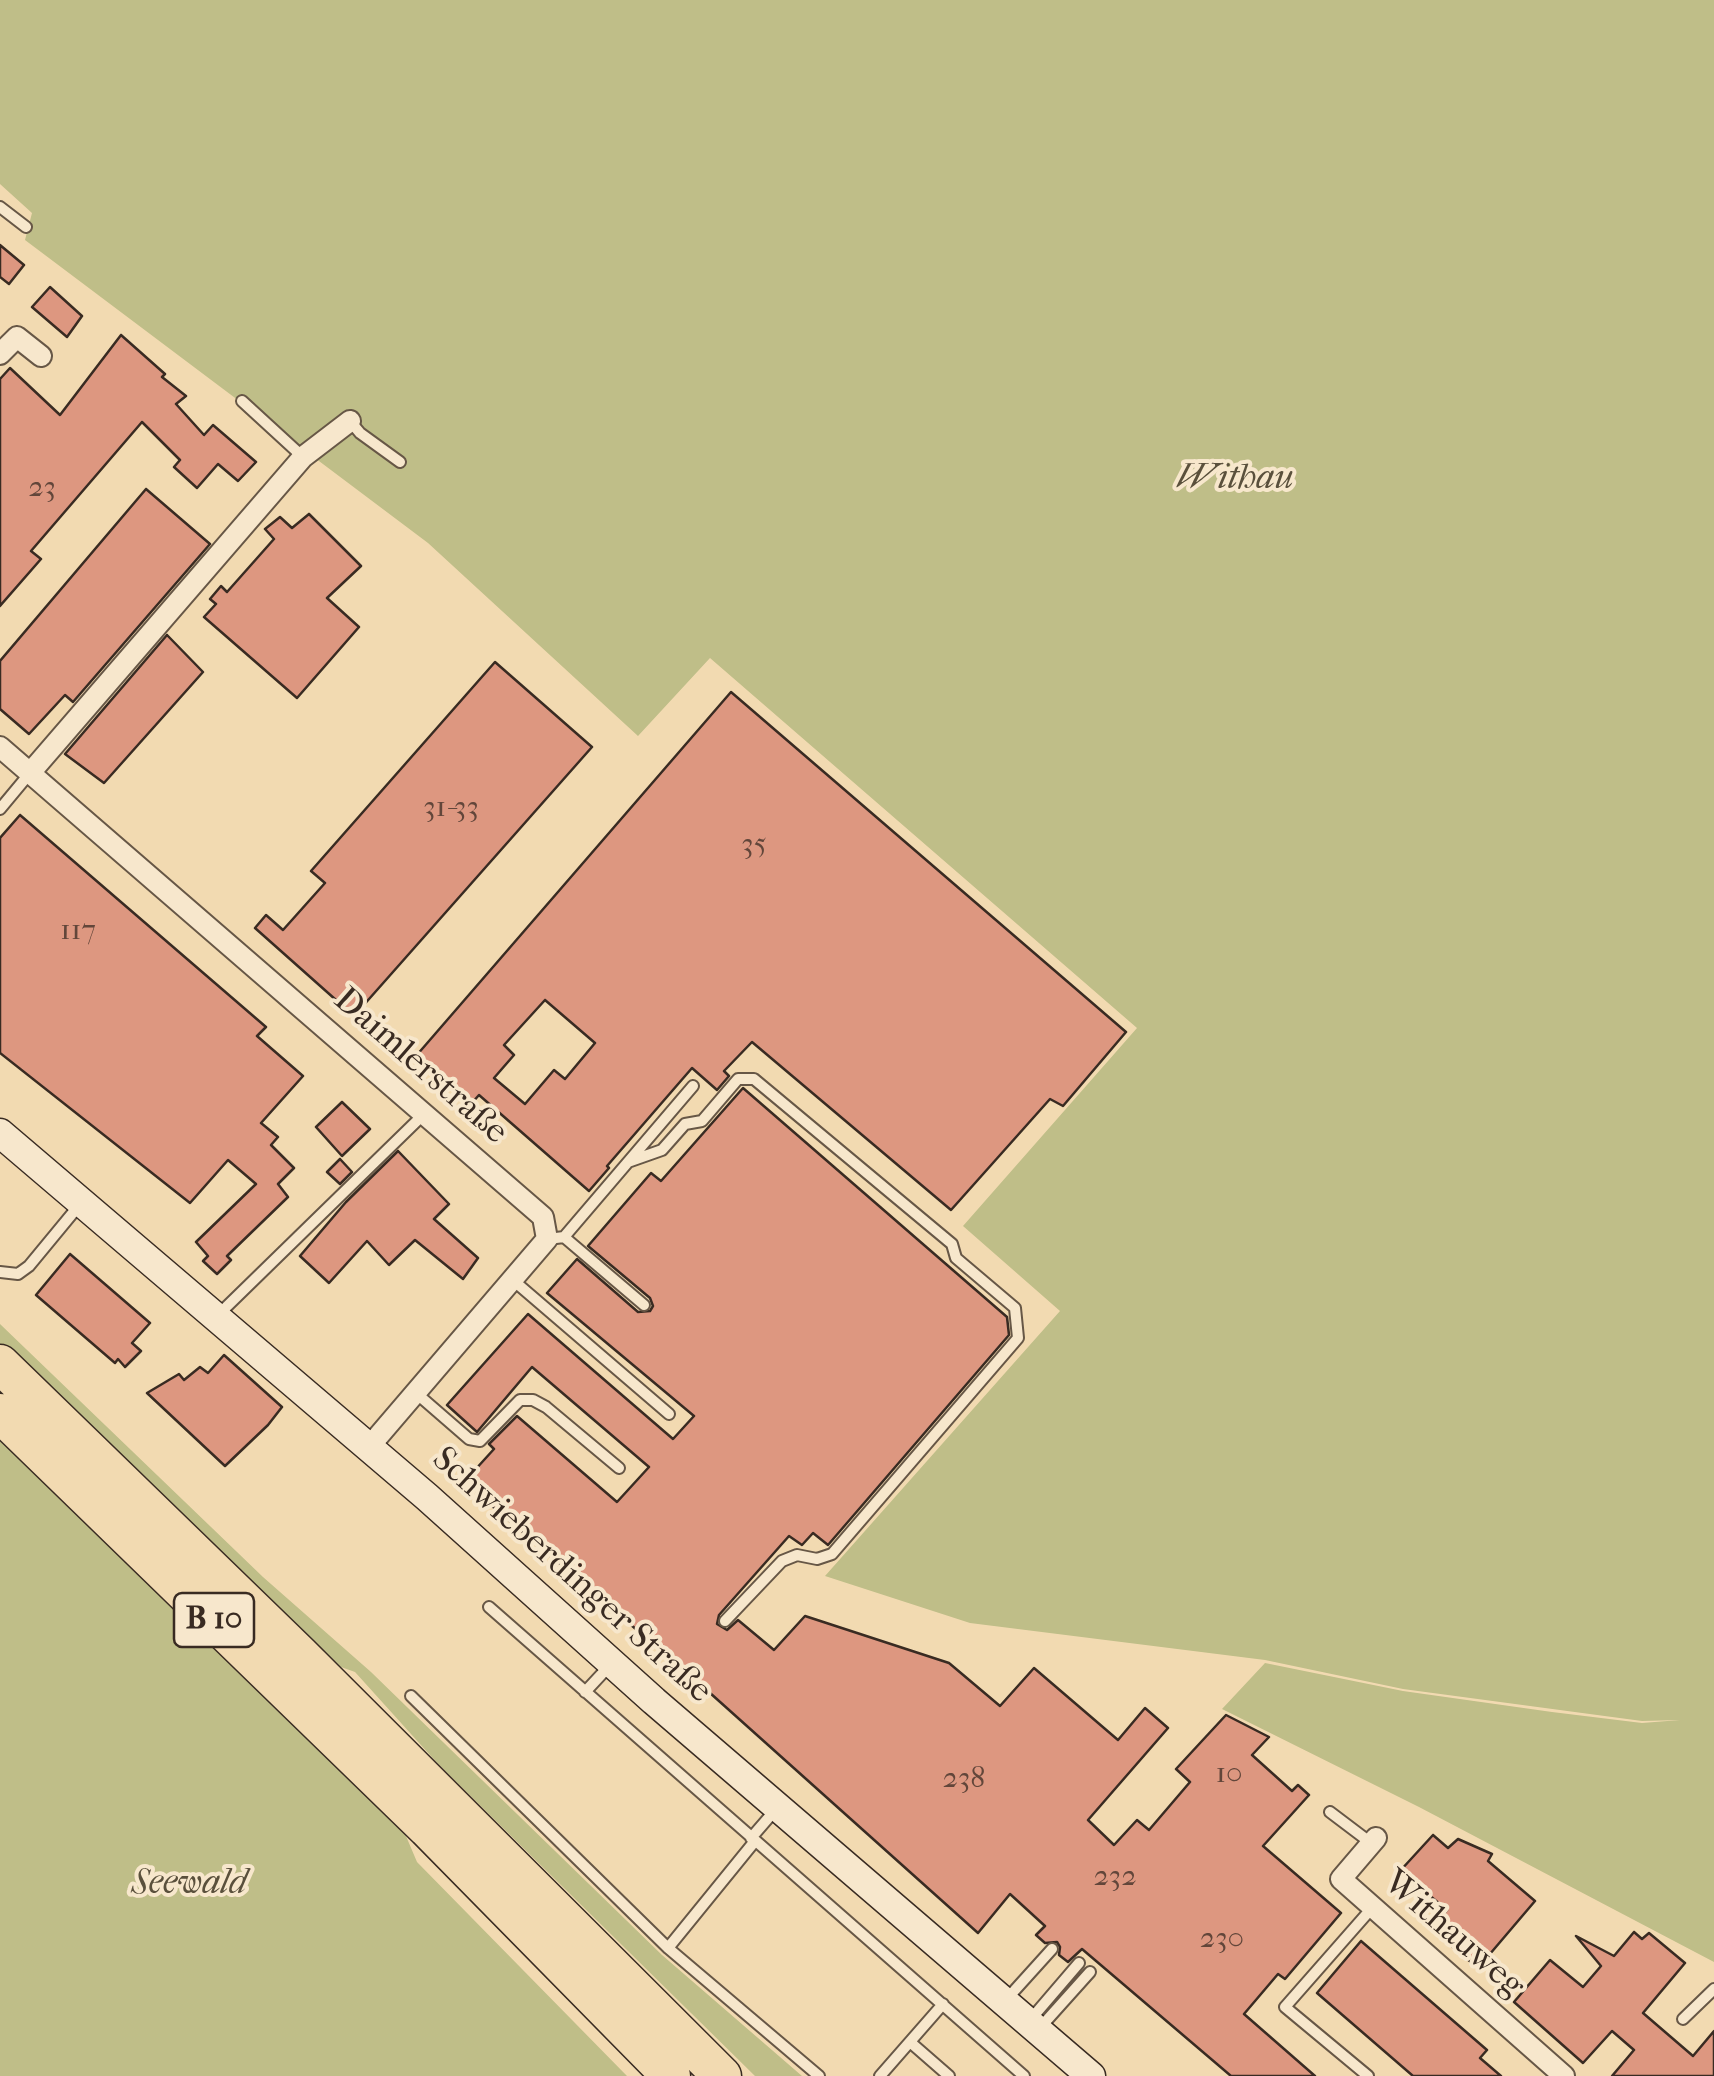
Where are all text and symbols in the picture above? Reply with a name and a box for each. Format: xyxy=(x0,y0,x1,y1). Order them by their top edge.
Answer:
park label: Withau xyxy=(1176,458,1294,500)
house number: 23 xyxy=(28,471,56,507)
house number: 31-33 xyxy=(423,791,479,827)
house number: 35 xyxy=(741,828,767,864)
house number: 117 xyxy=(60,914,96,950)
street label: Daimlerstraße xyxy=(324,980,516,1154)
street label: Schwieberdinger Straße xyxy=(422,1439,720,1713)
road number: B 10 xyxy=(174,1593,254,1647)
house number: 10 xyxy=(1215,1757,1243,1793)
house number: 238 xyxy=(943,1762,985,1798)
house number: 232 xyxy=(1093,1860,1137,1896)
street label: Withauweg xyxy=(1374,1862,1532,2008)
park label: Seewald xyxy=(131,1863,247,1905)
house number: 230 xyxy=(1200,1922,1244,1958)

